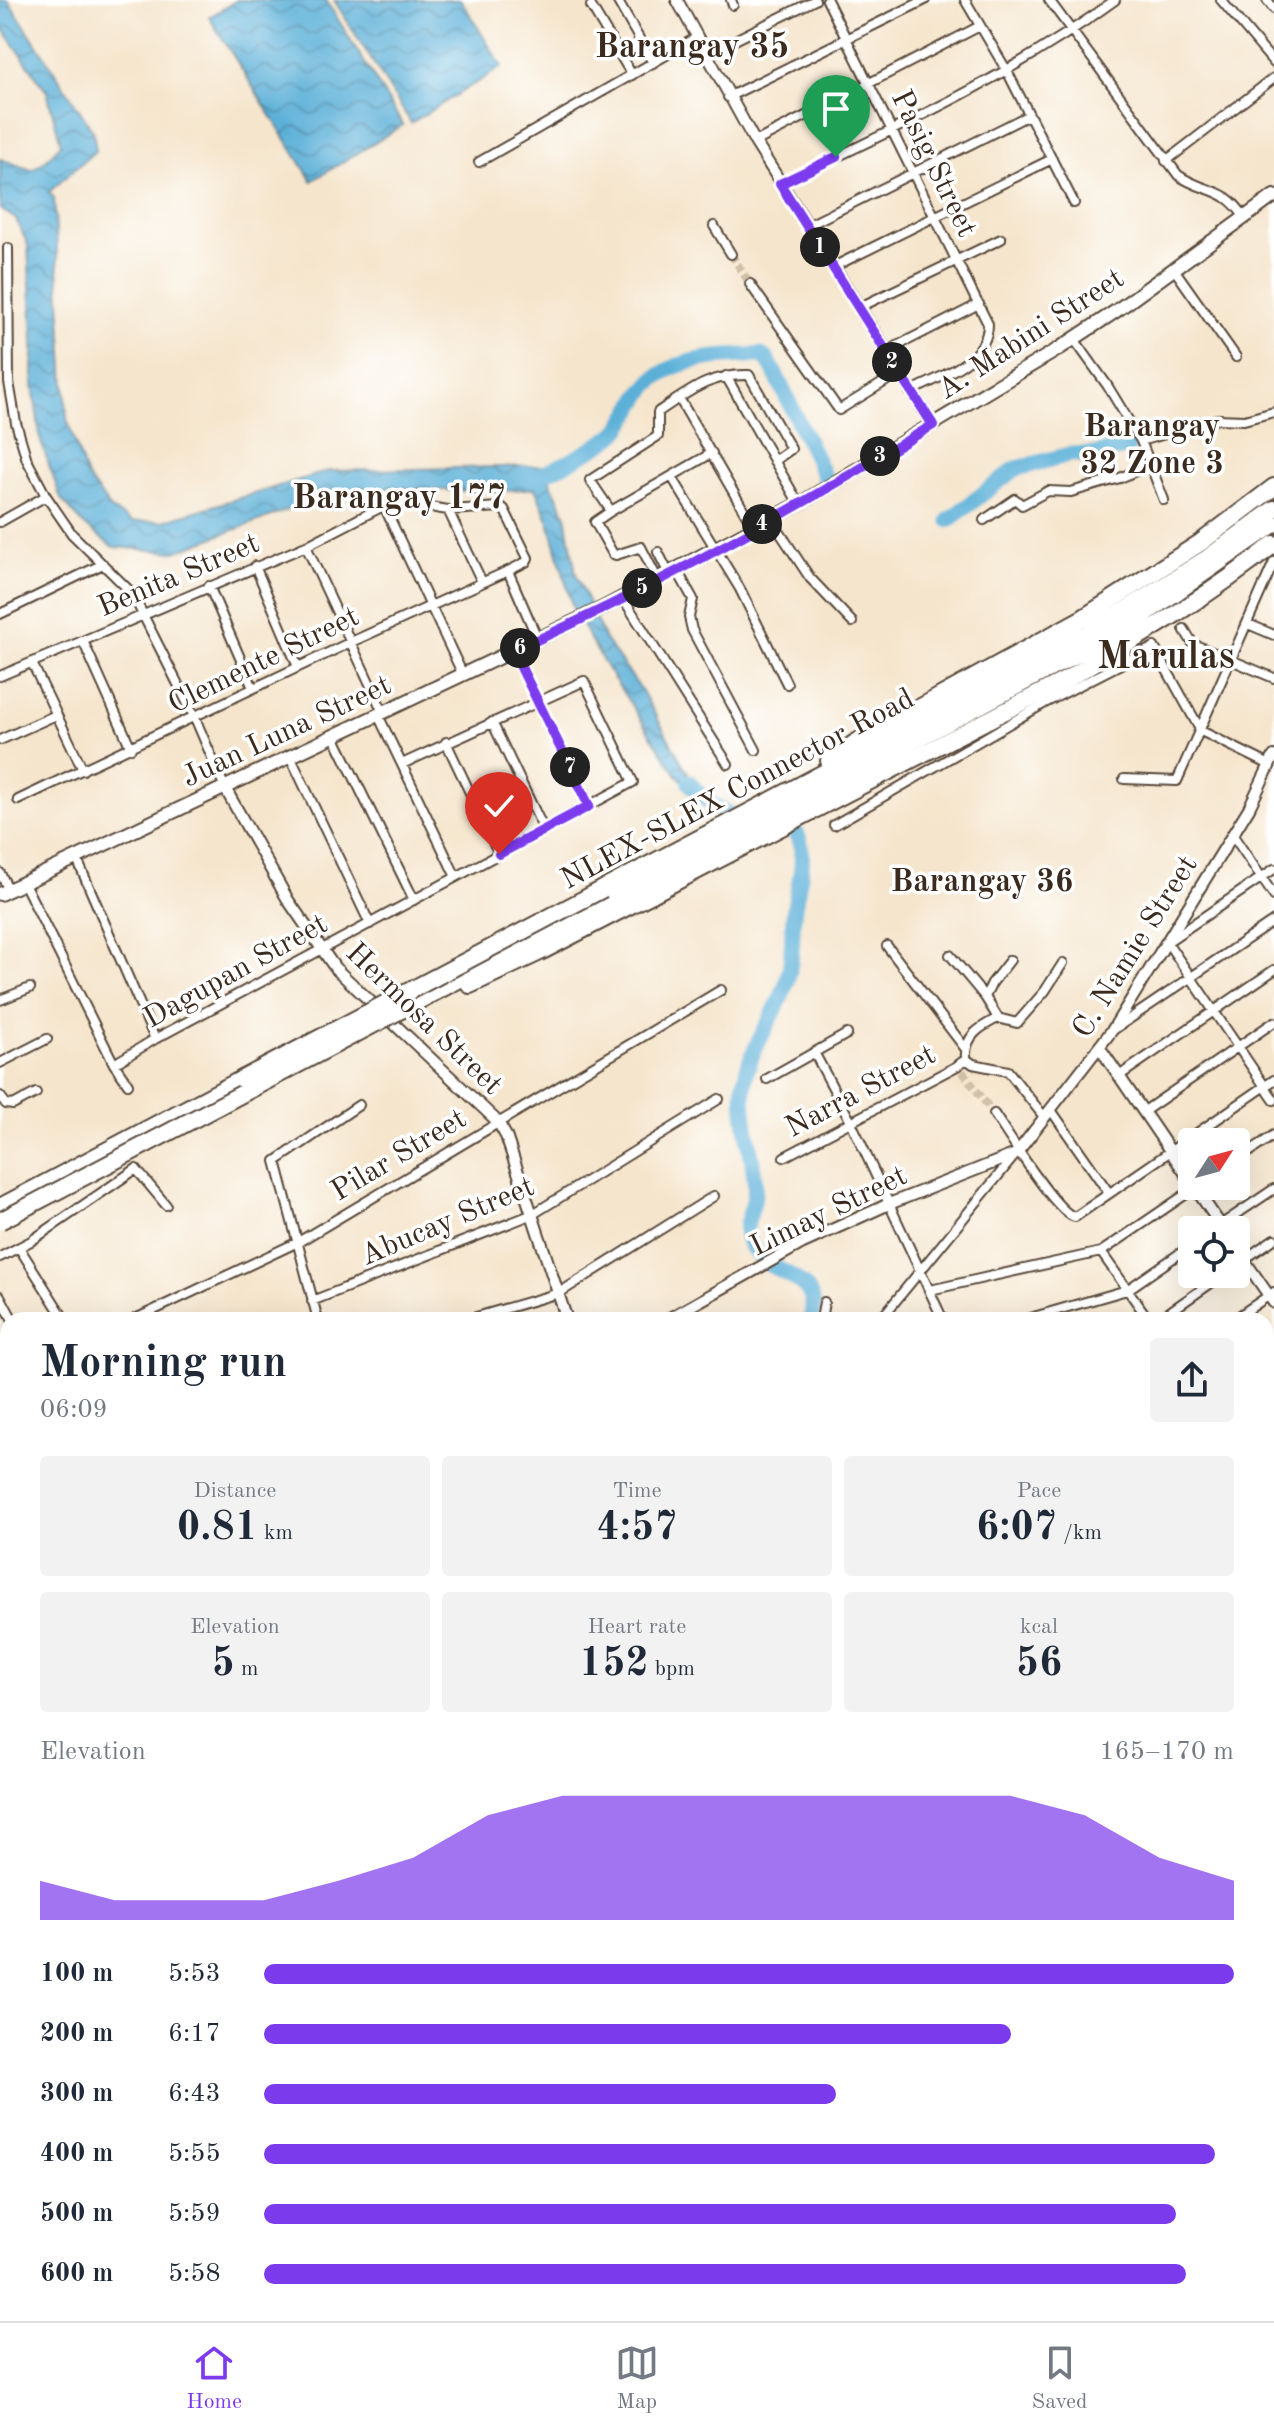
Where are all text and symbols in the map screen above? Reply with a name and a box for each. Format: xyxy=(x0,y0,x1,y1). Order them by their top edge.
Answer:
district label: Barangay 35 xyxy=(595,31,789,65)
pin xyxy=(802,75,870,157)
street label: Pasig Street xyxy=(885,86,982,242)
icon: arrive xyxy=(814,87,858,131)
pin: 1 xyxy=(800,227,840,267)
text: 1 xyxy=(814,236,826,258)
street label: A. Mabini Street xyxy=(933,263,1130,406)
pin: 2 xyxy=(872,342,912,382)
text: 2 xyxy=(886,351,898,373)
district label: Barangay 32 Zone 3 xyxy=(1080,412,1224,481)
pin: 3 xyxy=(860,436,900,476)
text: 3 xyxy=(874,445,886,467)
district label: Barangay 177 xyxy=(292,482,506,516)
pin: 4 xyxy=(742,504,782,544)
text: 4 xyxy=(756,513,768,535)
street label: Benita Street xyxy=(94,528,264,623)
pin: 5 xyxy=(622,568,662,608)
text: 5 xyxy=(636,577,648,599)
street label: Clemente Street xyxy=(164,602,364,720)
pin: 6 xyxy=(500,628,540,668)
text: 6 xyxy=(514,637,526,659)
district label: Marulas xyxy=(1097,639,1235,677)
street label: Juan Luna Street xyxy=(178,670,396,793)
street label: NLEX-SLEX Connector Road xyxy=(557,684,919,896)
pin: 7 xyxy=(550,747,590,787)
text: 7 xyxy=(564,756,576,778)
pin xyxy=(465,772,533,854)
icon: check xyxy=(477,784,521,828)
street label: C. Namie Street xyxy=(1068,851,1204,1043)
district label: Barangay 36 xyxy=(891,867,1073,899)
street label: Dagupan Street xyxy=(139,909,333,1035)
street label: Hermosa Street xyxy=(340,938,507,1101)
street label: Narra Street xyxy=(781,1040,941,1144)
street label: Pilar Street xyxy=(326,1104,472,1208)
north arrow xyxy=(1178,1128,1250,1200)
map controls xyxy=(1178,1128,1250,1288)
street label: Limay Street xyxy=(746,1161,912,1263)
street label: Abucay Street xyxy=(357,1172,539,1272)
button: locate xyxy=(1178,1216,1250,1288)
button: share xyxy=(1150,1338,1234,1422)
text: Morning run xyxy=(40,1342,287,1386)
text: 06:09 xyxy=(40,1397,108,1423)
text: Distance xyxy=(194,1480,276,1502)
text: Time xyxy=(612,1480,662,1502)
text: Pace xyxy=(1017,1480,1061,1502)
text: 0.81 xyxy=(177,1509,258,1549)
text: 4:57 xyxy=(597,1509,677,1549)
text: 6:07 xyxy=(976,1509,1057,1549)
text: km xyxy=(258,1522,293,1544)
text: /km xyxy=(1057,1522,1102,1544)
text: Elevation xyxy=(190,1616,280,1638)
text: Heart rate xyxy=(588,1616,686,1638)
text: kcal xyxy=(1020,1616,1058,1638)
text: 5 xyxy=(212,1645,235,1685)
text: 152 xyxy=(579,1645,649,1685)
text: 56 xyxy=(1016,1645,1062,1685)
text: m xyxy=(235,1658,258,1680)
text: bpm xyxy=(649,1658,695,1680)
text: Elevation xyxy=(40,1739,146,1765)
text: 165–170 m xyxy=(1099,1739,1234,1765)
text: 100 m xyxy=(40,1961,113,1987)
text: 5:53 xyxy=(168,1961,221,1987)
text: 200 m xyxy=(40,2021,113,2047)
text: 6:17 xyxy=(168,2021,221,2047)
text: 300 m xyxy=(40,2081,113,2107)
text: 6:43 xyxy=(168,2081,221,2107)
text: 400 m xyxy=(40,2141,113,2167)
text: 5:55 xyxy=(168,2141,221,2167)
text: 500 m xyxy=(40,2201,113,2227)
text: 5:59 xyxy=(168,2201,221,2227)
text: 600 m xyxy=(40,2261,113,2287)
text: 5:58 xyxy=(168,2261,221,2287)
tab: Home xyxy=(186,2341,242,2416)
tab: Map xyxy=(615,2341,659,2416)
tab: Saved xyxy=(1032,2341,1088,2416)

